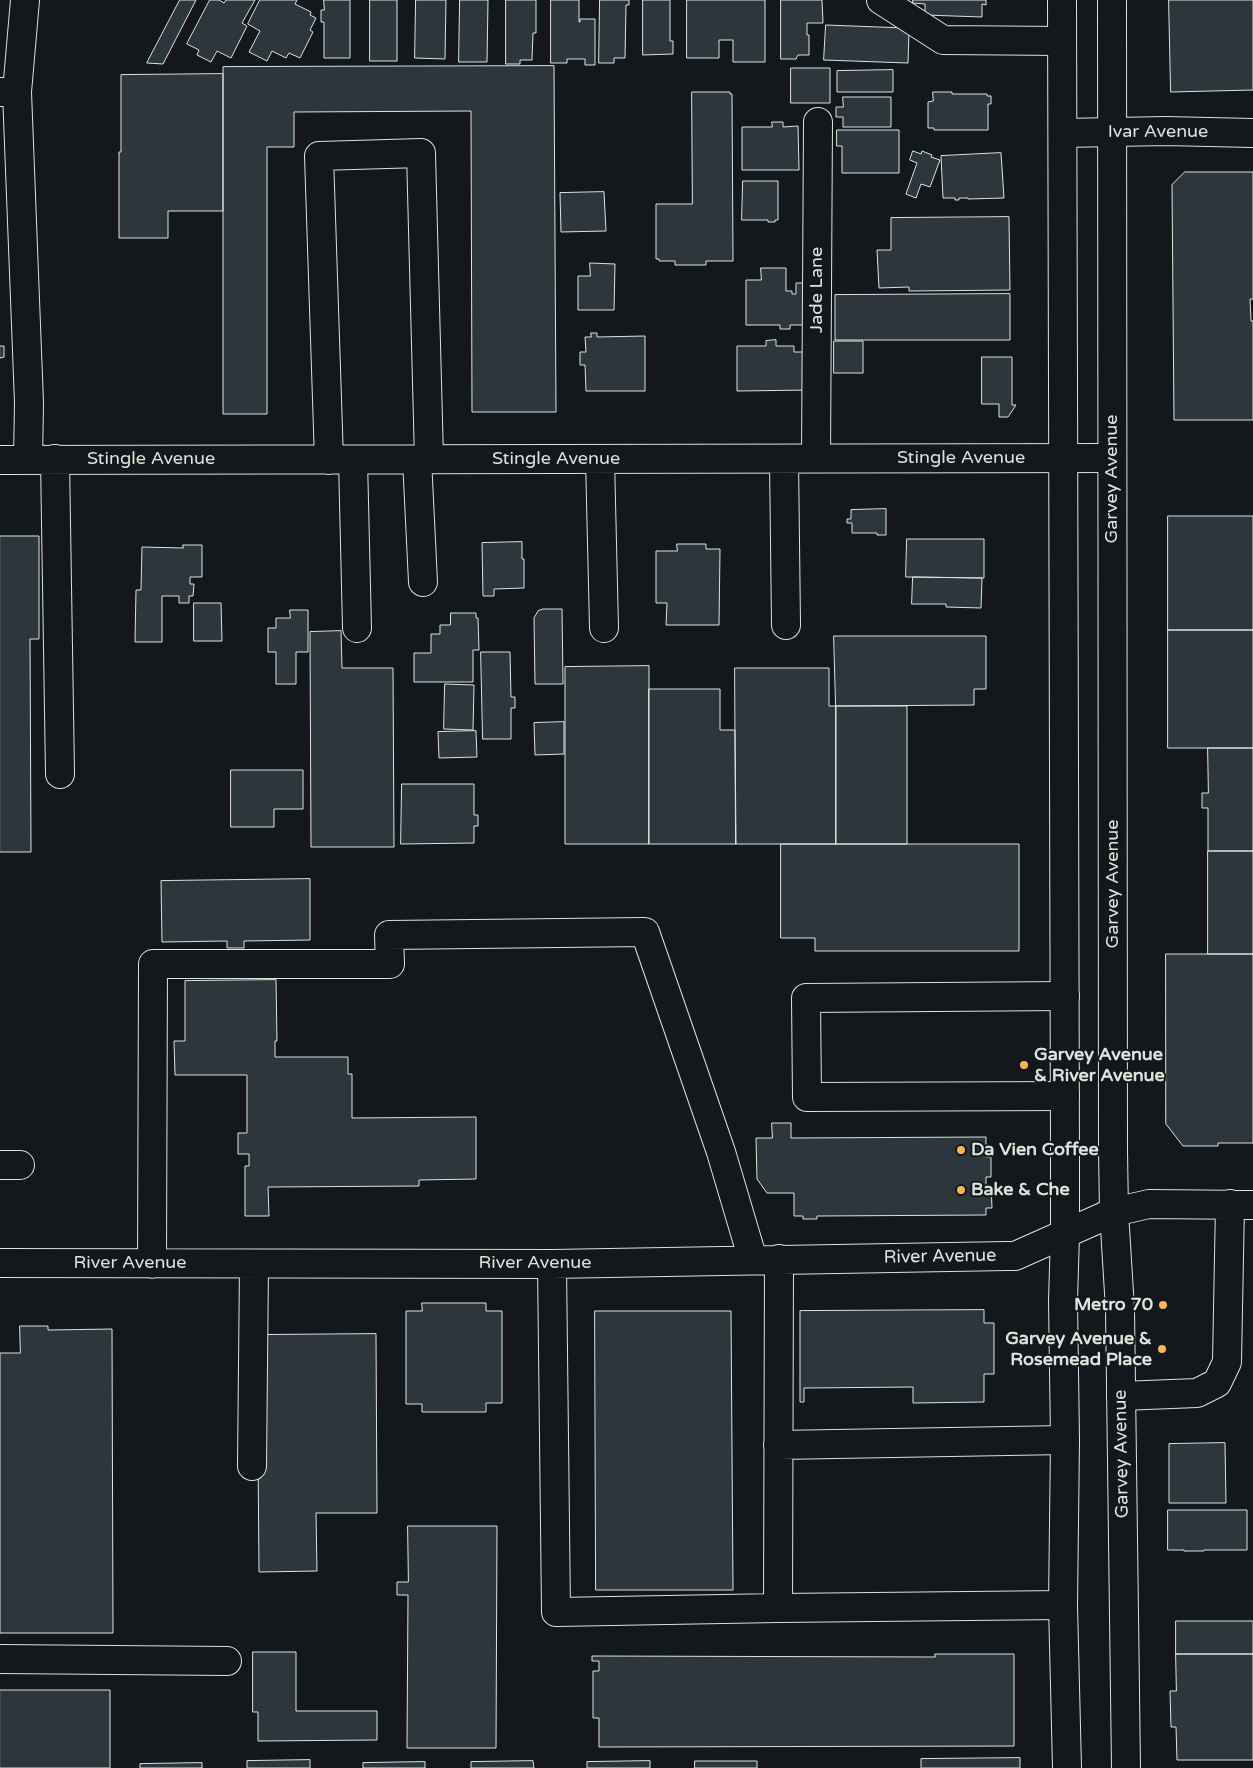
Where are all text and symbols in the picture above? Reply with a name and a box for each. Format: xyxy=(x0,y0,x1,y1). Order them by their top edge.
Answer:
street label: Ivar Avenue xyxy=(1108,121,1208,143)
street label: Jade Lane xyxy=(806,247,828,333)
street label: Garvey Avenue xyxy=(1101,415,1123,543)
street label: Stingle Avenue xyxy=(897,447,1025,469)
street label: Stingle Avenue xyxy=(87,448,215,470)
street label: Stingle Avenue xyxy=(492,448,620,470)
street label: Garvey Avenue xyxy=(1102,820,1124,948)
place label: Garvey Avenue & River Avenue xyxy=(1034,1044,1165,1086)
marker: Garvey Avenue & River Avenue xyxy=(1018,1059,1030,1071)
place label: Da Vien Coffee xyxy=(971,1139,1099,1161)
marker: Da Vien Coffee xyxy=(955,1144,967,1156)
place label: Bake & Che xyxy=(971,1179,1070,1201)
marker: Bake & Che xyxy=(955,1184,967,1196)
street label: River Avenue xyxy=(883,1245,997,1269)
street label: River Avenue xyxy=(74,1252,186,1274)
street label: River Avenue xyxy=(479,1252,591,1274)
place label: Metro 70 xyxy=(1074,1294,1153,1316)
marker: Metro 70 xyxy=(1157,1299,1169,1311)
place label: Garvey Avenue & Rosemead Place xyxy=(1005,1328,1152,1370)
marker: Garvey Avenue & Rosemead Place xyxy=(1156,1343,1168,1355)
street label: Garvey Avenue xyxy=(1110,1389,1134,1519)

